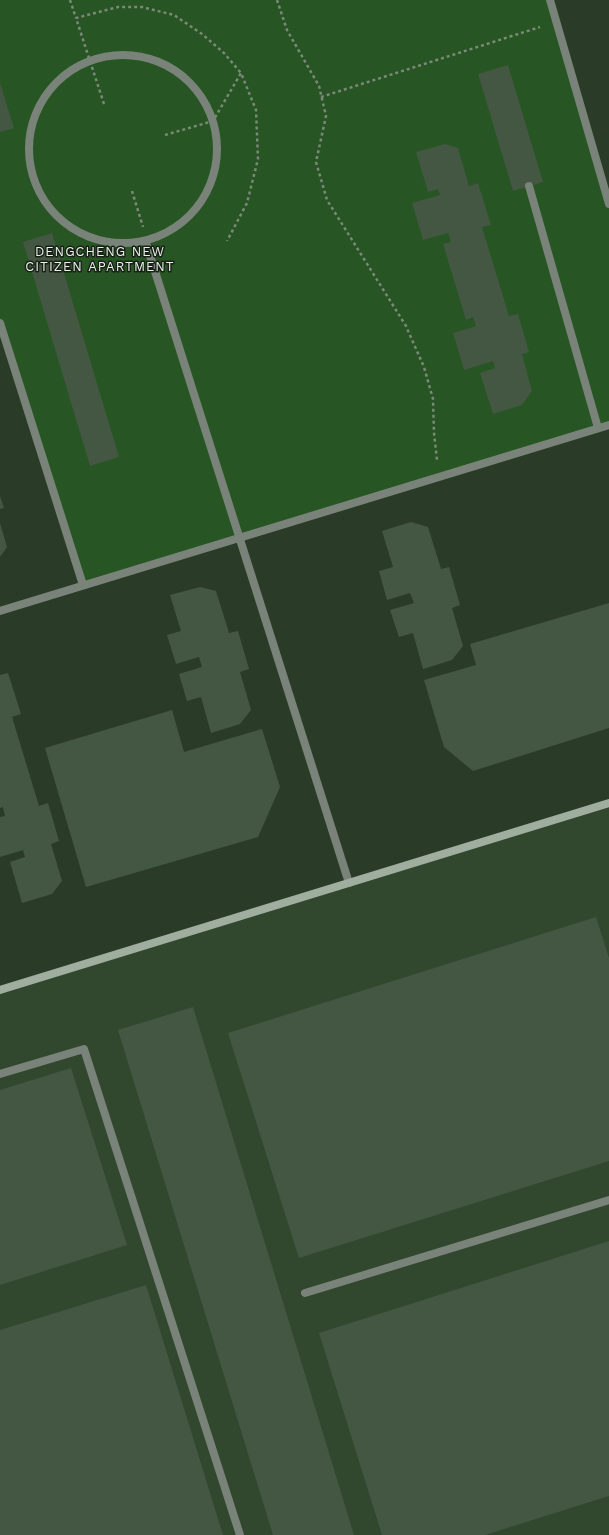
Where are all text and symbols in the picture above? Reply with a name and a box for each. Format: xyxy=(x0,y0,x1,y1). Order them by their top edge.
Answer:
district label: DENGCHENG NEW CITIZEN APARTMENT xyxy=(25,244,175,275)

